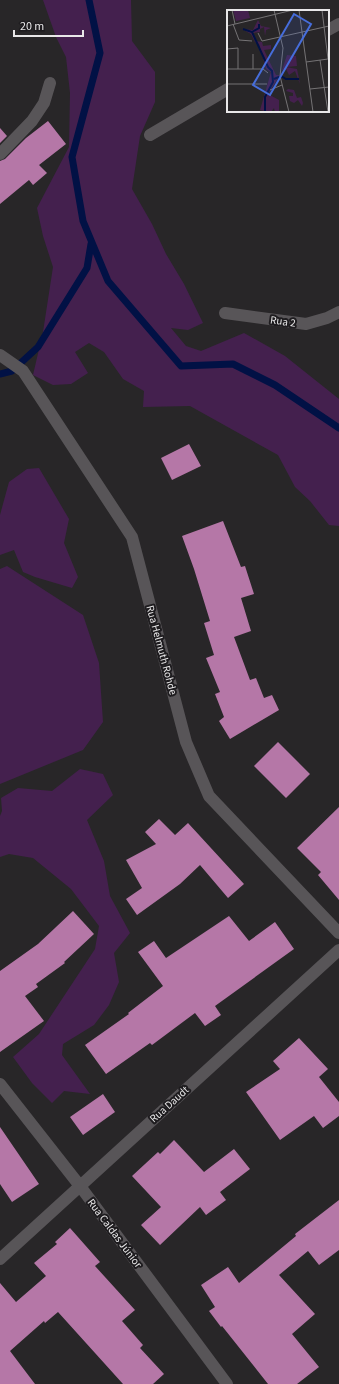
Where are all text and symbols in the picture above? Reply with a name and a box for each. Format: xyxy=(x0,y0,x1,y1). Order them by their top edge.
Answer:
inset map xyxy=(227,10,329,112)
scale bar xyxy=(14,12,83,38)
text: 20 m xyxy=(20,18,44,35)
street label: Rua 2 xyxy=(269,312,297,331)
street label: Rua Helmuth Rohde xyxy=(142,604,181,697)
street label: Rua Daudt xyxy=(146,1083,192,1126)
street label: Rua Caldas Júnior xyxy=(84,1196,146,1271)

